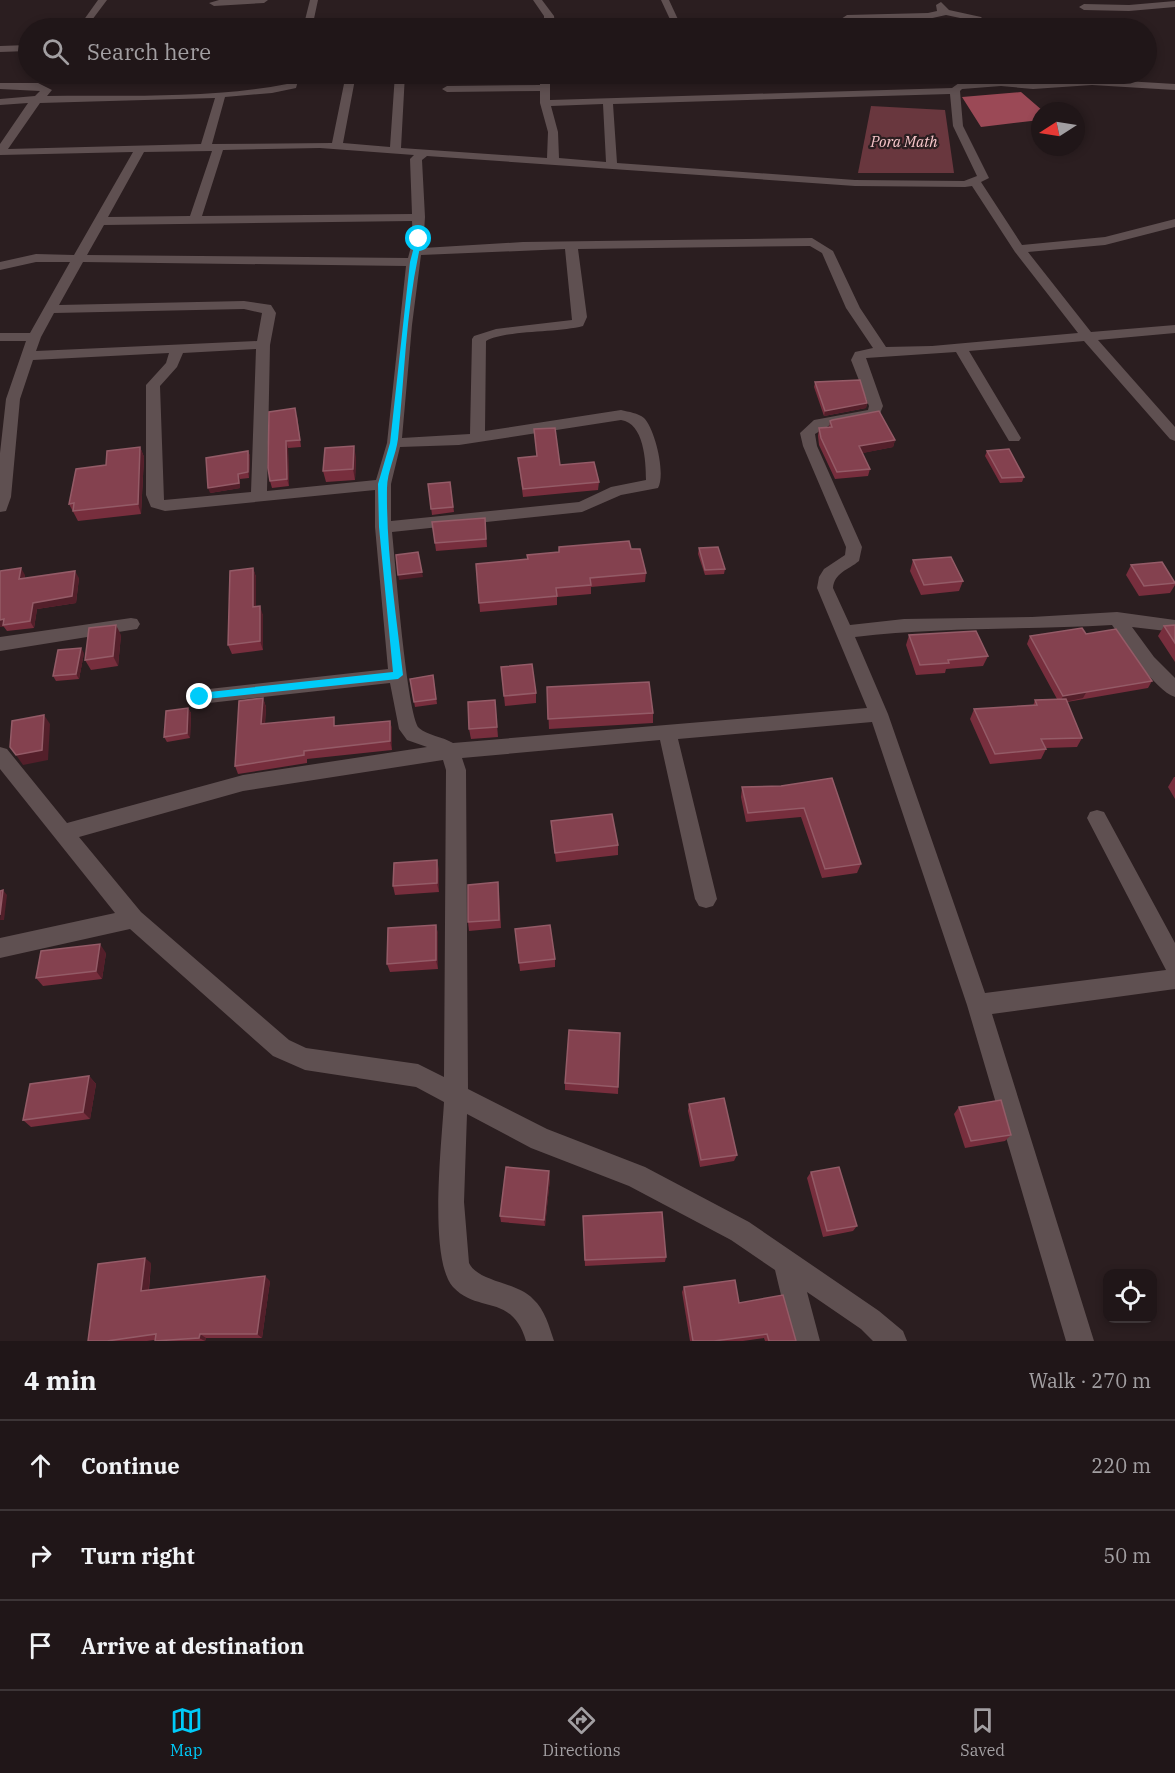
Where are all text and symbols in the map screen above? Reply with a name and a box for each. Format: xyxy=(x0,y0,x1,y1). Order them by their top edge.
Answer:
search box xyxy=(18,18,1157,84)
icon: search xyxy=(39,35,72,68)
text: Search here xyxy=(87,37,211,66)
north arrow xyxy=(1031,102,1085,156)
park label: Pora Math xyxy=(869,132,938,151)
route start xyxy=(405,225,431,251)
route end xyxy=(186,683,212,709)
map controls xyxy=(1103,1269,1157,1323)
button: locate xyxy=(1103,1269,1157,1323)
text: 4 min xyxy=(24,1363,97,1397)
text: Walk · 270 m xyxy=(1029,1367,1151,1394)
icon: ahead xyxy=(24,1449,57,1482)
text: Continue xyxy=(81,1451,180,1480)
text: 220 m xyxy=(1091,1452,1151,1479)
icon: right xyxy=(24,1539,57,1572)
text: Turn right xyxy=(81,1541,195,1570)
text: 50 m xyxy=(1103,1542,1151,1569)
icon: arrive xyxy=(24,1629,57,1662)
text: Arrive at destination xyxy=(81,1631,304,1660)
tab: Map xyxy=(170,1704,203,1760)
tab: Directions xyxy=(543,1704,621,1760)
tab: Saved xyxy=(960,1704,1005,1760)

